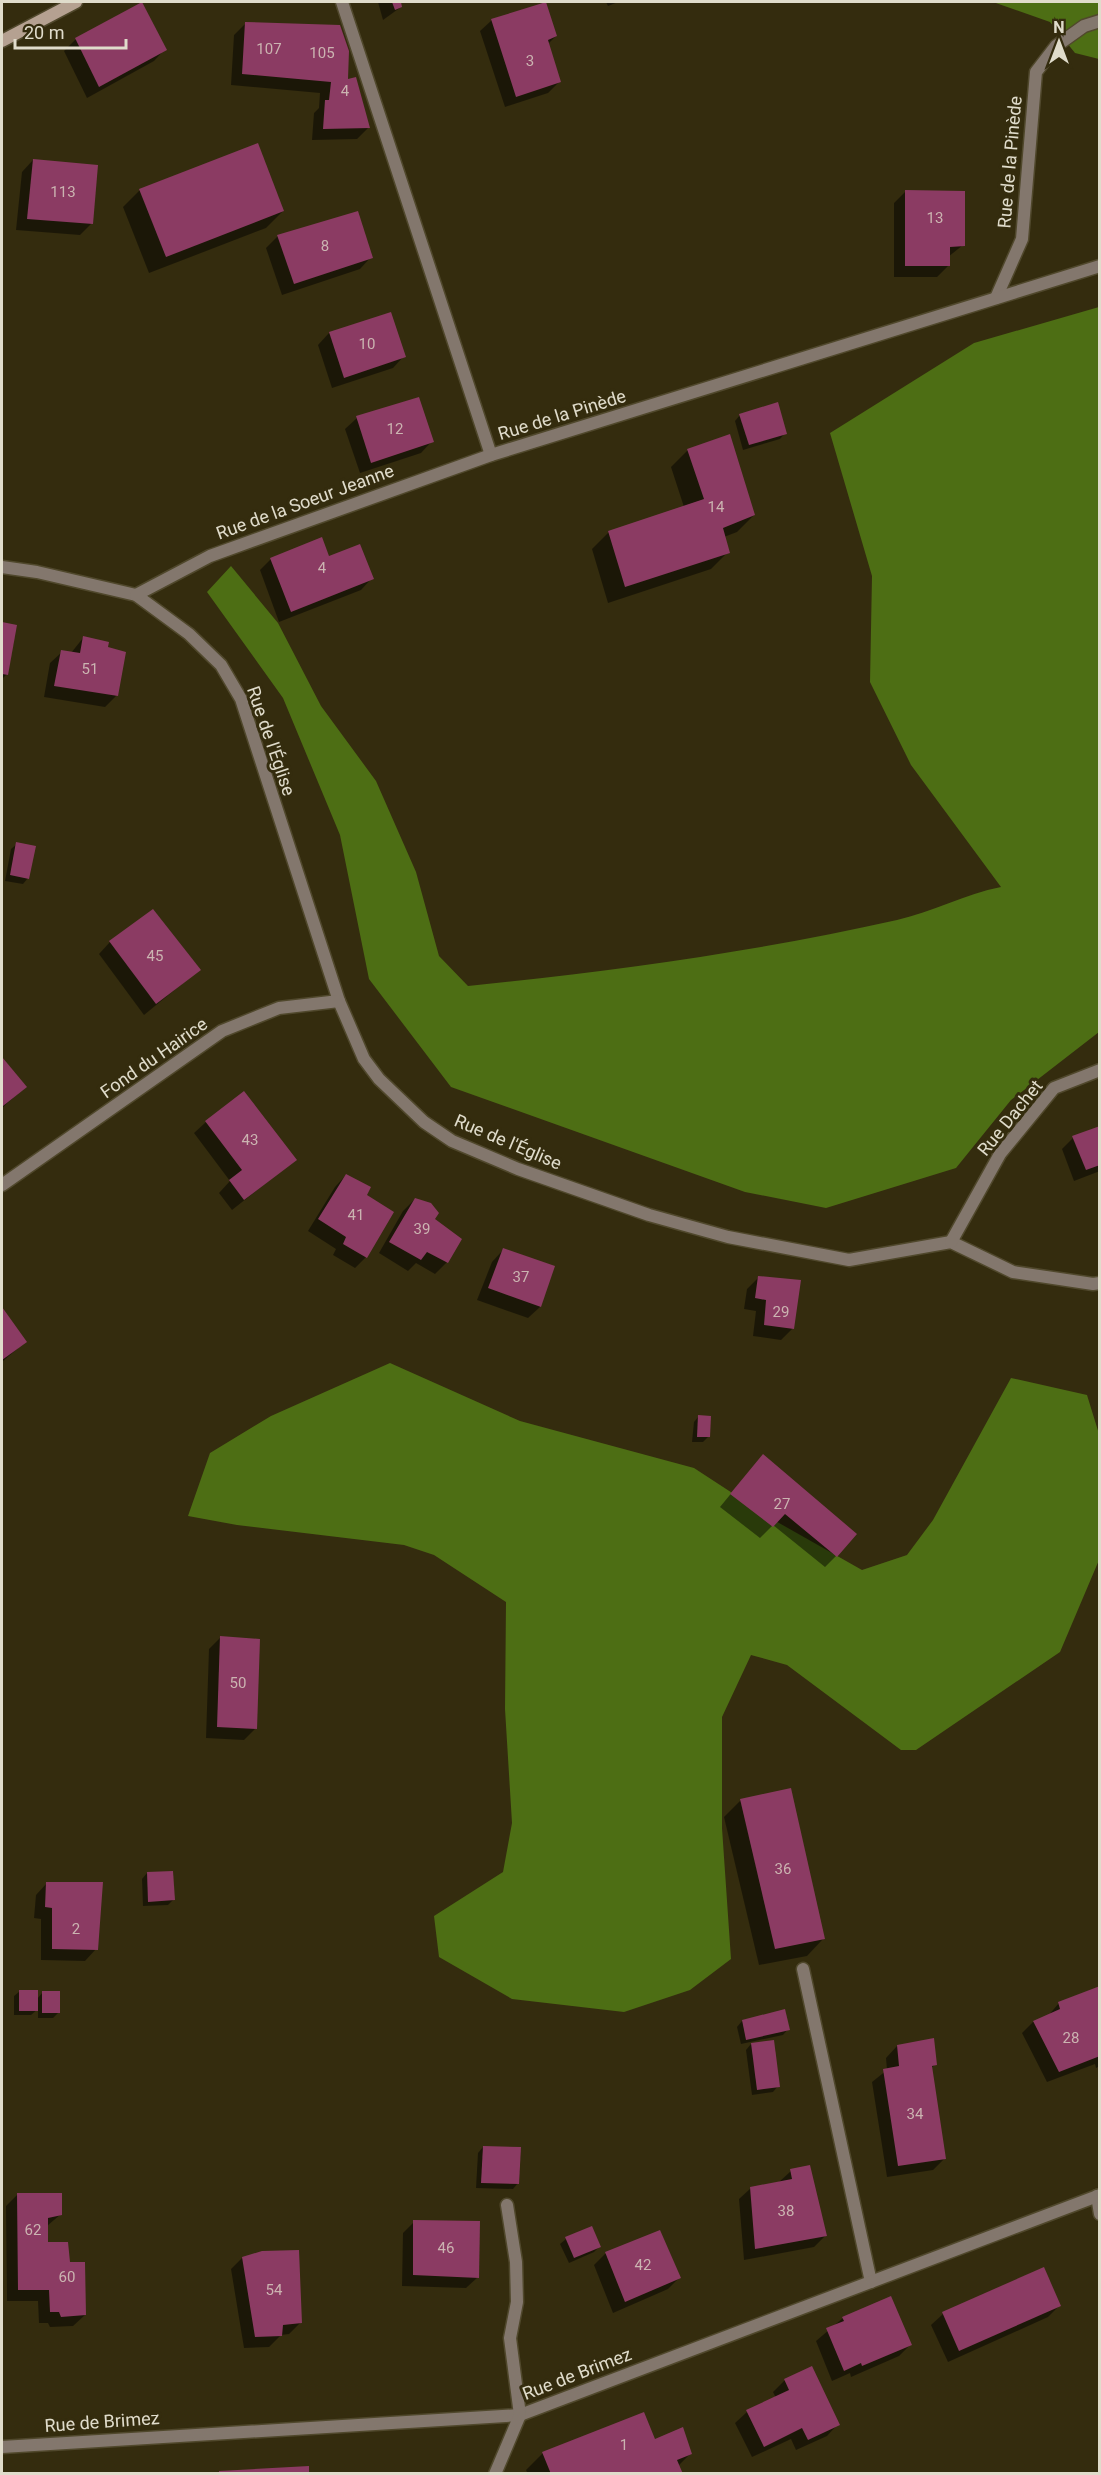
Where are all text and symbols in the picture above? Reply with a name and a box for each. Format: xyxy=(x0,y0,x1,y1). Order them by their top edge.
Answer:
scale bar xyxy=(15,12,126,50)
north arrow xyxy=(1029,12,1089,72)
text: N xyxy=(1053,18,1065,37)
text: 20 m xyxy=(24,22,64,43)
house number: 107 xyxy=(256,40,282,58)
house number: 105 xyxy=(309,44,335,62)
house number: 3 xyxy=(526,52,534,70)
house number: 4 xyxy=(341,82,350,100)
street label: Rue de la Pinède xyxy=(993,95,1026,229)
house number: 113 xyxy=(50,183,76,201)
house number: 13 xyxy=(927,209,943,227)
house number: 8 xyxy=(321,237,329,255)
house number: 10 xyxy=(359,335,375,353)
street label: Rue de la Pinède xyxy=(495,385,628,444)
house number: 12 xyxy=(387,420,403,438)
street label: Rue de la Soeur Jeanne xyxy=(213,460,397,543)
house number: 14 xyxy=(708,498,725,516)
house number: 4 xyxy=(318,559,327,577)
house number: 51 xyxy=(82,660,98,678)
street label: Rue de l'Église xyxy=(243,683,300,798)
house number: 45 xyxy=(147,947,163,965)
street label: Fond du Hairice xyxy=(96,1013,211,1102)
street label: Rue Dachet xyxy=(973,1075,1047,1160)
street label: Rue de l'Église xyxy=(451,1110,565,1174)
house number: 43 xyxy=(242,1131,258,1149)
house number: 41 xyxy=(348,1206,364,1224)
house number: 39 xyxy=(414,1220,430,1238)
house number: 37 xyxy=(513,1268,529,1286)
house number: 29 xyxy=(773,1303,789,1321)
house number: 27 xyxy=(774,1495,790,1513)
house number: 50 xyxy=(230,1674,246,1692)
house number: 36 xyxy=(775,1860,791,1878)
house number: 2 xyxy=(72,1920,80,1938)
house number: 28 xyxy=(1063,2029,1079,2047)
house number: 34 xyxy=(907,2105,924,2123)
house number: 38 xyxy=(778,2202,794,2220)
house number: 62 xyxy=(25,2221,41,2239)
house number: 46 xyxy=(438,2239,454,2257)
house number: 42 xyxy=(635,2256,651,2274)
house number: 60 xyxy=(59,2268,75,2286)
house number: 54 xyxy=(266,2281,283,2299)
street label: Rue de Brimez xyxy=(519,2343,634,2404)
street label: Rue de Brimez xyxy=(44,2407,160,2436)
house number: 1 xyxy=(620,2436,628,2454)

